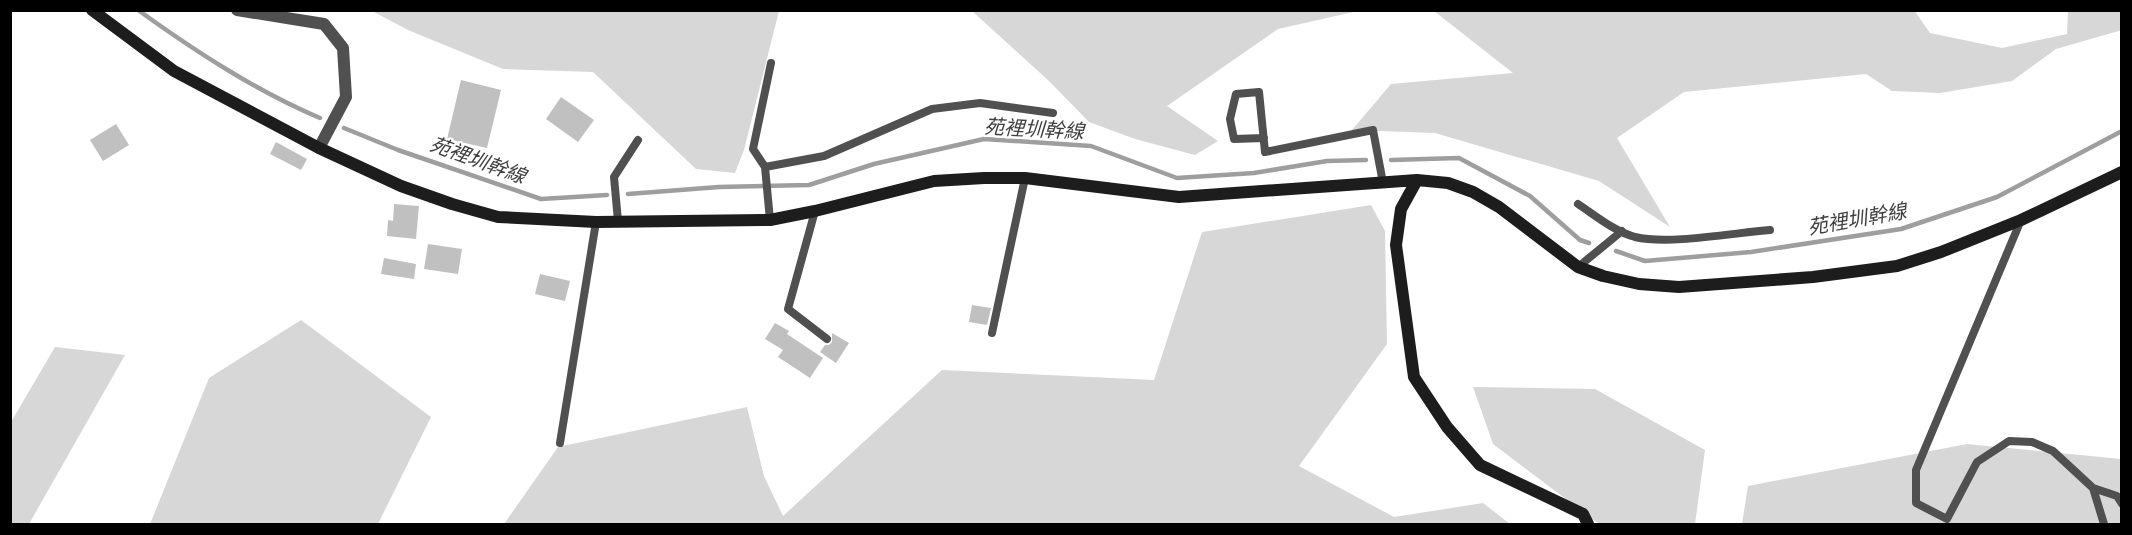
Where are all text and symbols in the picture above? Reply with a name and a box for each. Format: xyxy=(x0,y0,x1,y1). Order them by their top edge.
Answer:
water label: 苑裡圳幹線 xyxy=(983,115,1087,143)
water label: 苑裡圳幹線 xyxy=(427,133,531,188)
water label: 苑裡圳幹線 xyxy=(1806,199,1910,239)

